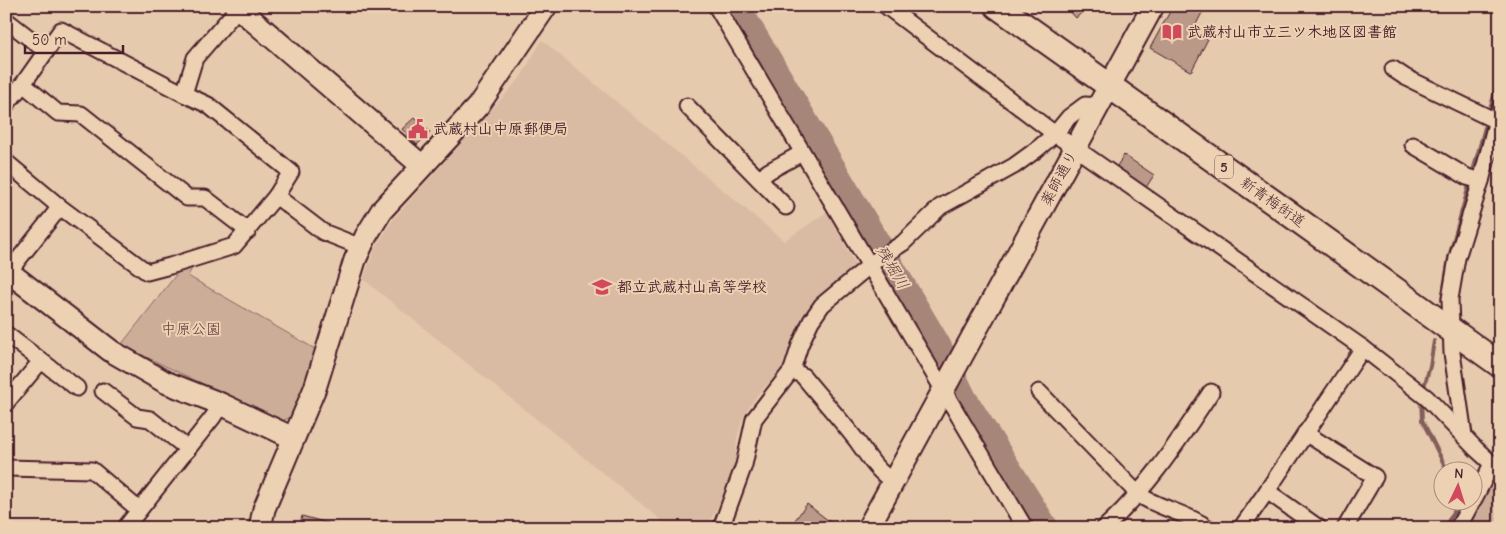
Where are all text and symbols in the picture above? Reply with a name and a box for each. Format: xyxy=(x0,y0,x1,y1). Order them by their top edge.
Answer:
library icon: 武蔵村山市立三ツ木地区図書館 xyxy=(1161,21,1183,43)
scale bar xyxy=(25,22,122,54)
place label: 武蔵村山市立三ツ木地区図書館 xyxy=(1187,23,1397,41)
text: 50 m xyxy=(32,31,67,49)
public building icon: 武蔵村山中原郵便局 xyxy=(407,118,429,140)
place label: 武蔵村山中原郵便局 xyxy=(433,120,568,138)
street label: 薬師通り xyxy=(1037,147,1081,209)
road number: 5 xyxy=(1215,156,1233,178)
street label: 新青梅街道 xyxy=(1237,173,1309,231)
water label: 残堀川 xyxy=(872,242,912,293)
school or university icon: 都立武蔵村山高等学校 xyxy=(591,276,613,298)
place label: 都立武蔵村山高等学校 xyxy=(617,278,767,296)
park label: 中原公園 xyxy=(161,320,221,338)
north arrow xyxy=(1434,462,1484,512)
text: N xyxy=(1454,465,1464,482)

